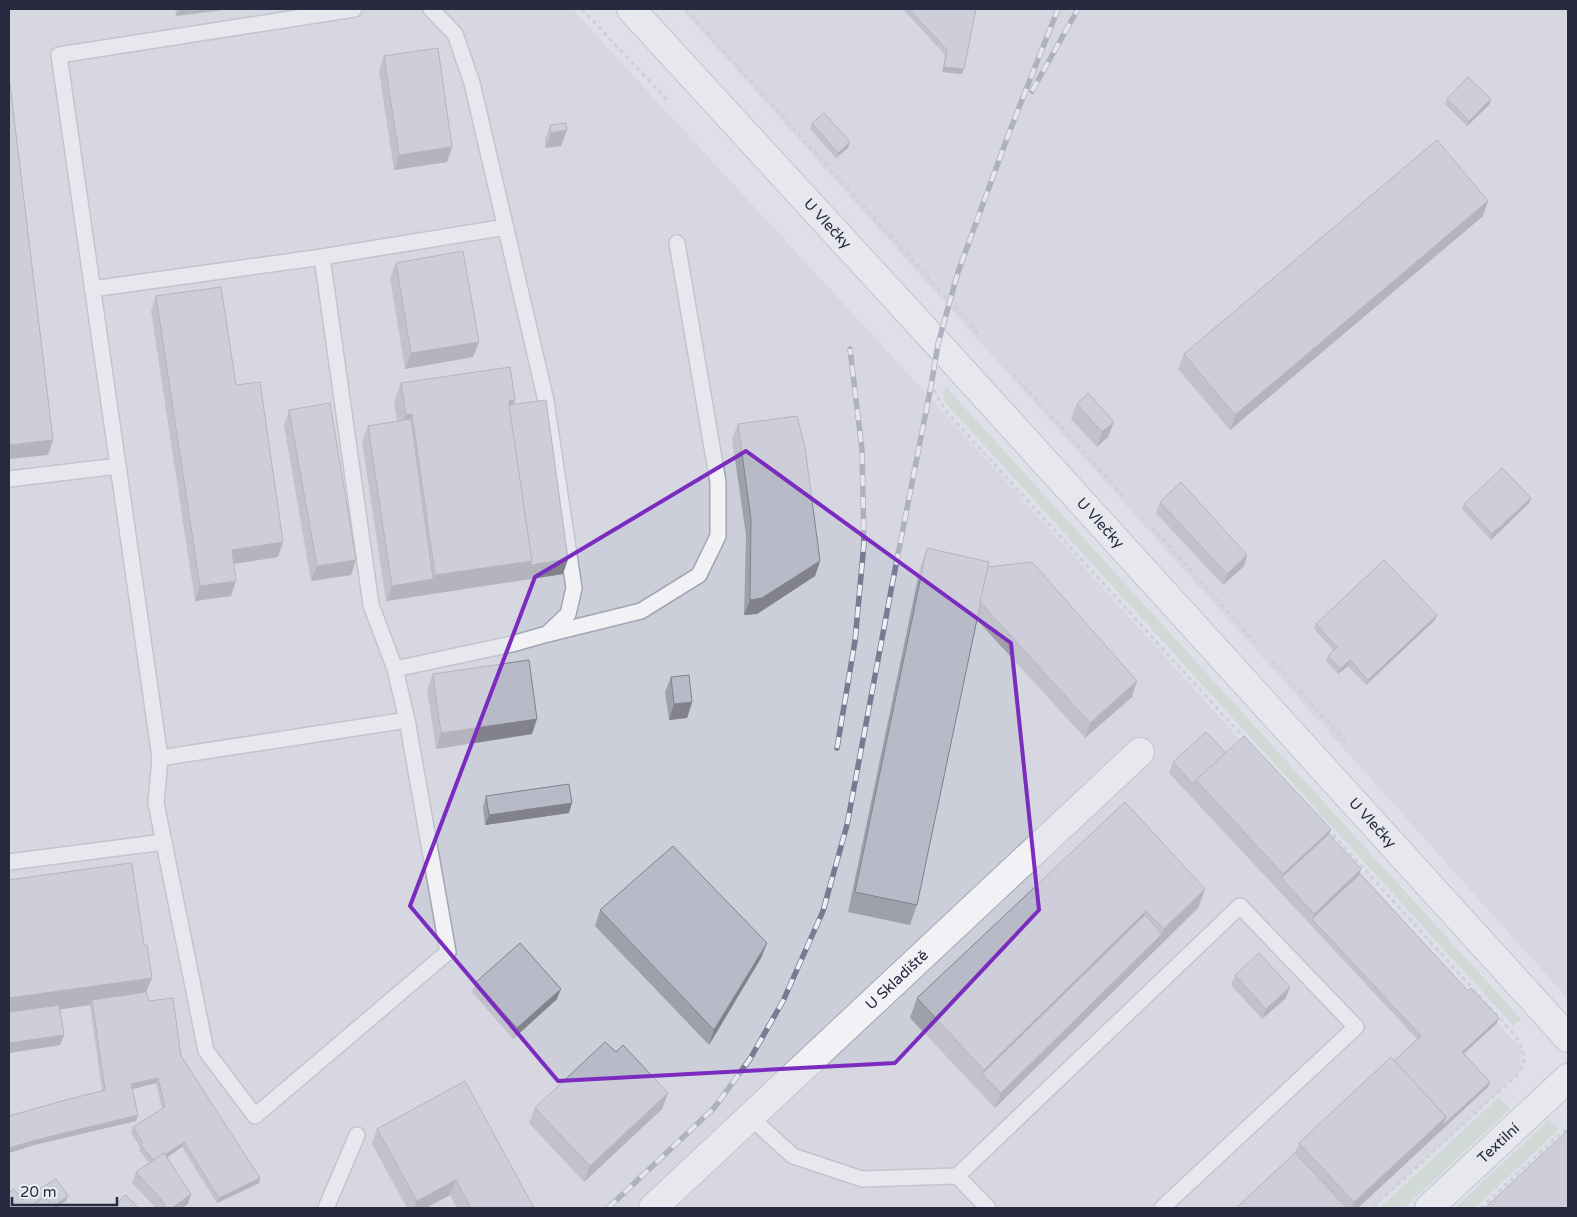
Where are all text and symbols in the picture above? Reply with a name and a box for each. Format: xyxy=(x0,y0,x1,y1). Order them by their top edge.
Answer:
street label: U Vlečky xyxy=(800,195,855,253)
street label: U Vlečky xyxy=(1073,494,1128,552)
street label: U Vlečky xyxy=(1345,794,1400,852)
street label: U Skladiště xyxy=(862,946,932,1013)
street label: Textilní xyxy=(1474,1119,1523,1167)
scale bar xyxy=(12,1174,118,1206)
text: 20 m xyxy=(20,1183,57,1201)

